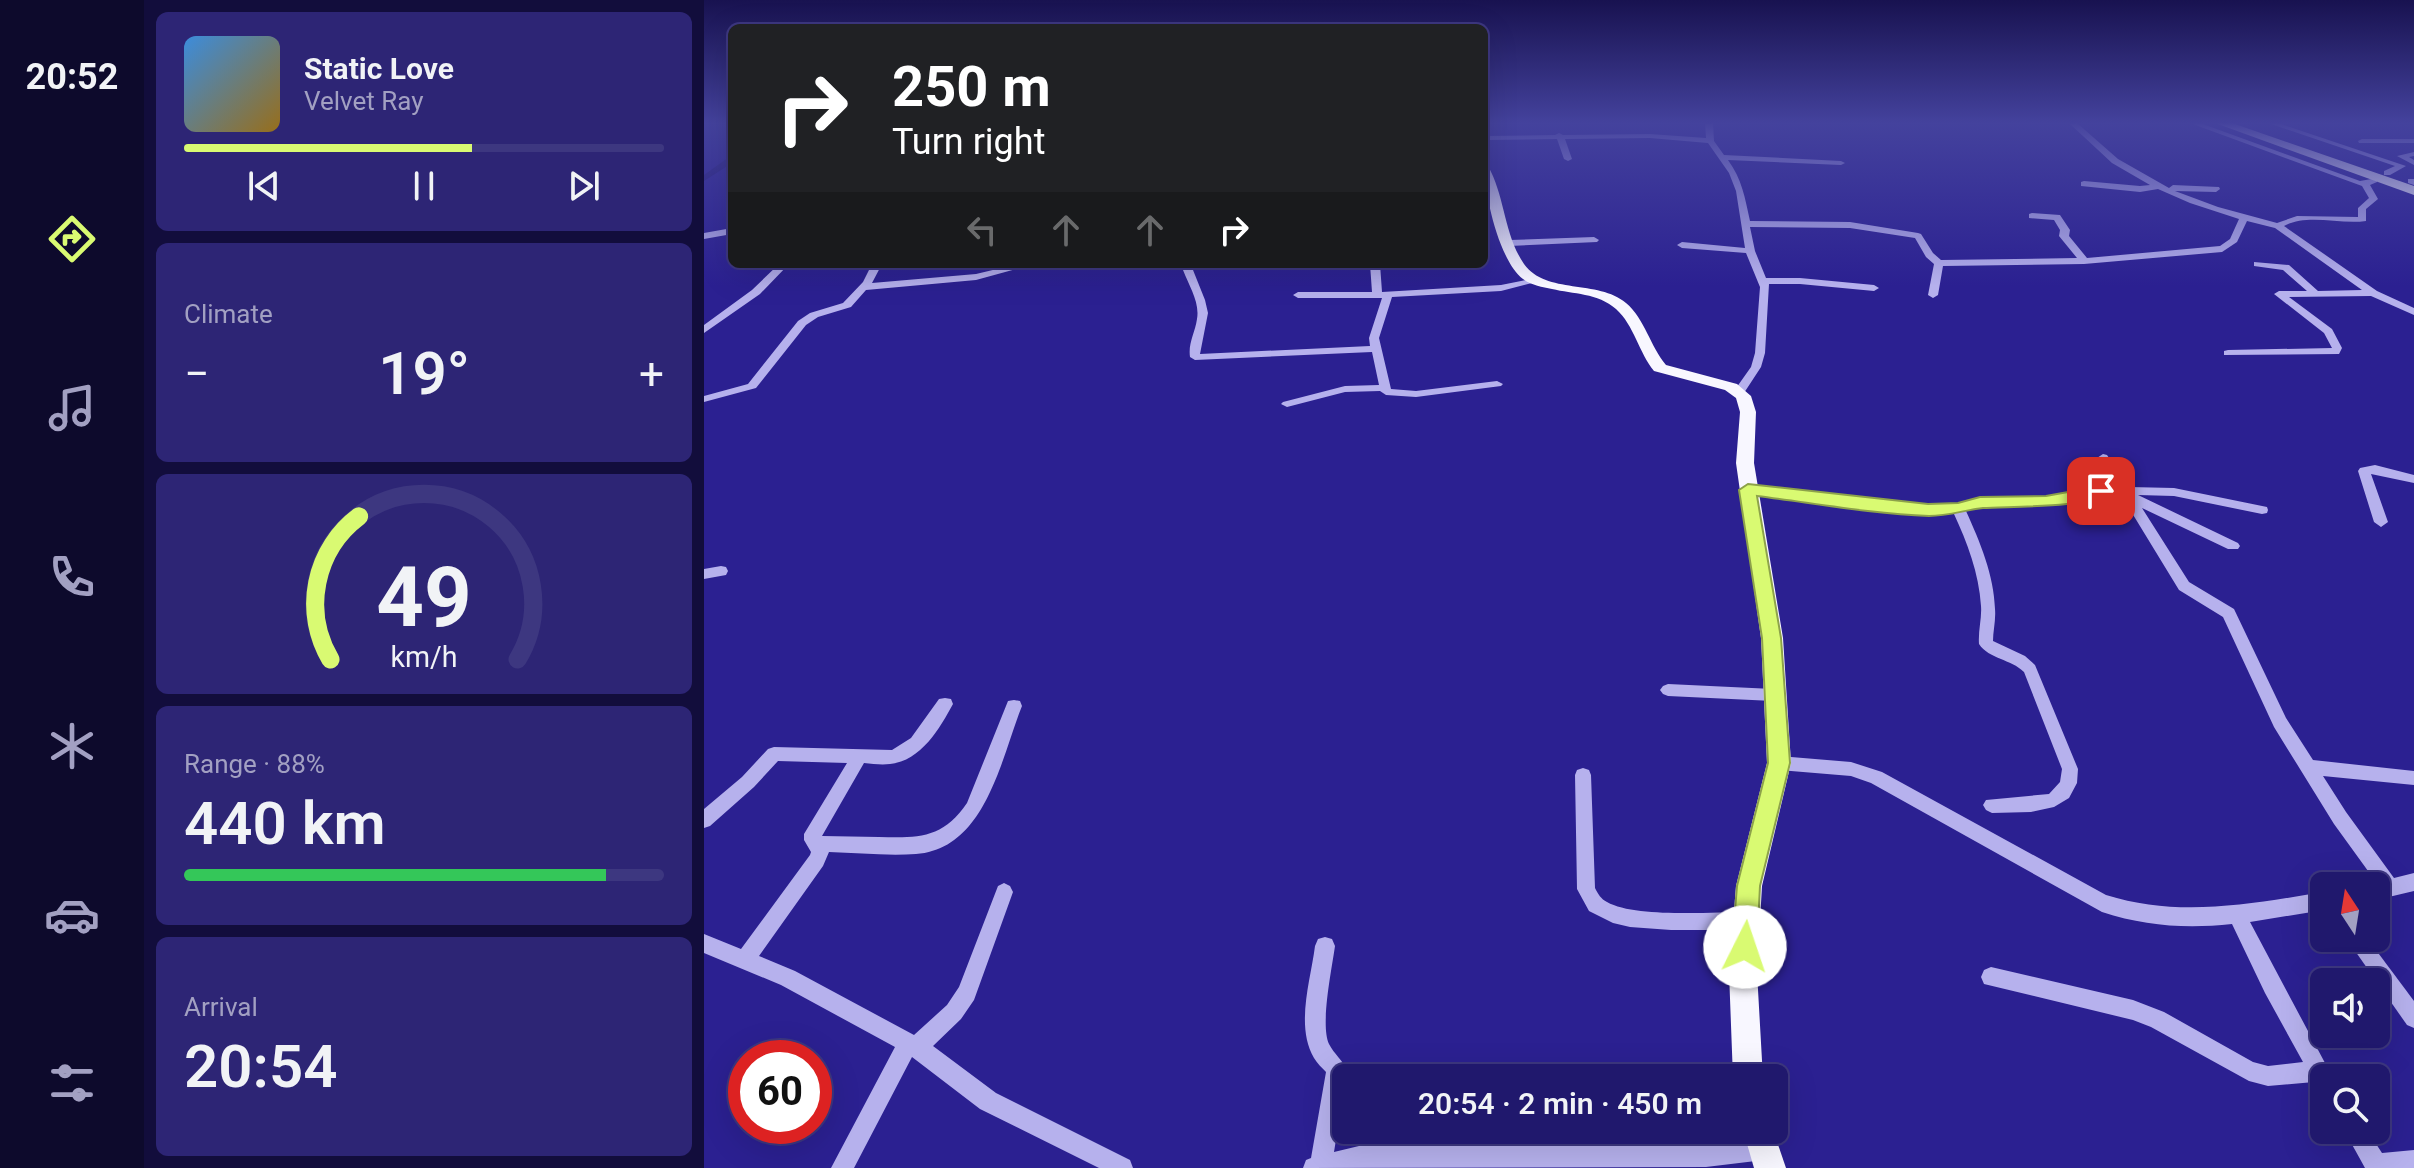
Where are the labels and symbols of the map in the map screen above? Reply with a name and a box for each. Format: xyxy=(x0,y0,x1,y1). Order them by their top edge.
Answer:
pin xyxy=(2067,457,2135,525)
north arrow xyxy=(2310,872,2390,952)
position arrow xyxy=(1703,905,1787,989)
speed limit sign: 60 xyxy=(728,1040,832,1144)

